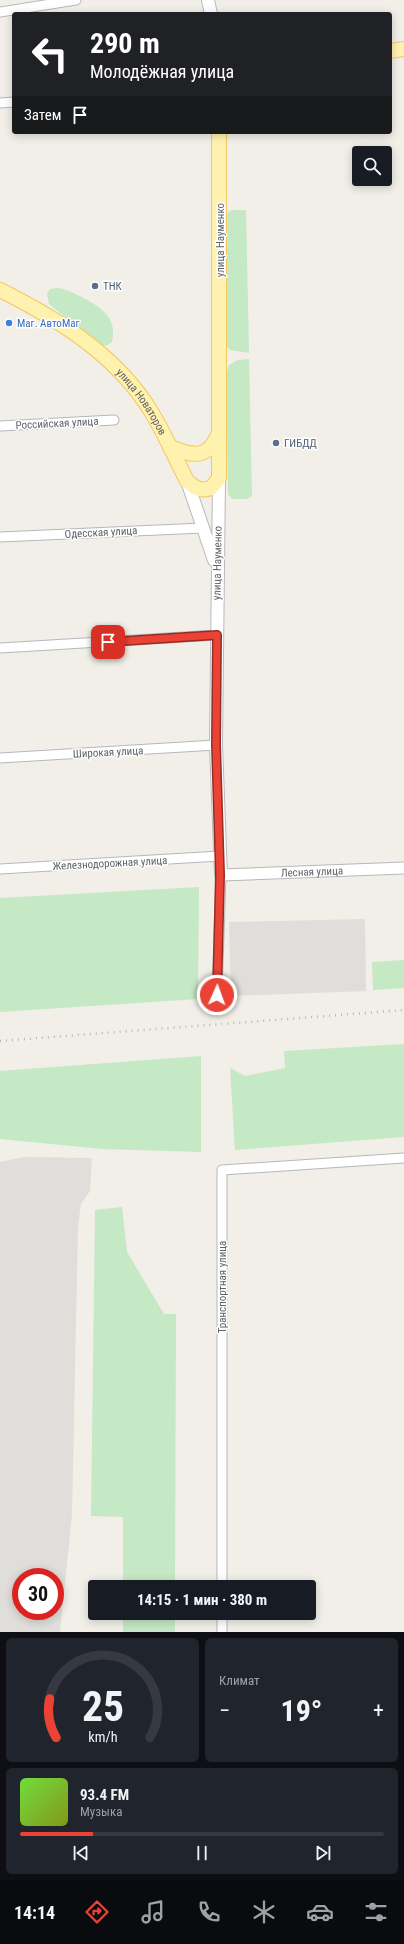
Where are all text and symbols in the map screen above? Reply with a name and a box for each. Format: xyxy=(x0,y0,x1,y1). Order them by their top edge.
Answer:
text: 290 m xyxy=(90,27,160,60)
icon: left xyxy=(24,28,76,80)
text: Молодёжная улица xyxy=(90,61,234,82)
icon: arrive xyxy=(69,104,91,126)
text: Затем xyxy=(24,106,61,124)
map controls xyxy=(352,146,392,186)
button: search xyxy=(352,146,392,186)
street label: улица Науменко xyxy=(214,202,227,277)
place label: ТНК xyxy=(103,280,123,293)
marker: ТНК xyxy=(90,281,100,291)
place label: Маг. АвтоМаг xyxy=(17,317,80,330)
marker: Маг. АвтоМаг xyxy=(4,318,14,328)
street label: улица Новаторов xyxy=(113,366,169,437)
street label: Российская улица xyxy=(15,415,99,432)
place label: ГИБДД xyxy=(284,437,317,450)
marker: ГИБДД xyxy=(271,438,281,448)
street label: Одесская улица xyxy=(64,524,138,541)
street label: улица Науменко xyxy=(210,525,225,600)
pin xyxy=(91,625,125,659)
icon: arrive xyxy=(97,631,119,653)
street label: Широкая улица xyxy=(72,744,144,761)
street label: Железнодорожная улица xyxy=(52,854,168,873)
street label: Лесная улица xyxy=(281,864,343,880)
position arrow xyxy=(196,974,238,1016)
street label: Транспортная улица xyxy=(216,1241,229,1333)
speed limit sign: 30 xyxy=(12,1568,64,1620)
text: 14:15 · 1 мин · 380 m xyxy=(137,1591,267,1609)
text: Климат xyxy=(219,1673,260,1688)
text: 25 xyxy=(81,1682,124,1731)
text: 19° xyxy=(281,1693,323,1728)
text: − xyxy=(219,1698,230,1723)
text: + xyxy=(373,1698,384,1723)
text: km/h xyxy=(88,1729,117,1745)
text: 93.4 FM xyxy=(80,1786,129,1804)
text: Музыка xyxy=(80,1804,122,1819)
icon: previous xyxy=(70,1842,92,1864)
icon: pause xyxy=(191,1842,213,1864)
icon: next xyxy=(312,1842,334,1864)
icon: directions xyxy=(83,1898,111,1926)
icon: music xyxy=(139,1898,167,1926)
icon: phone xyxy=(195,1898,223,1926)
icon: climate xyxy=(250,1898,278,1926)
icon: car xyxy=(306,1898,334,1926)
icon: filters xyxy=(362,1898,390,1926)
text: 14:14 xyxy=(14,1902,55,1923)

